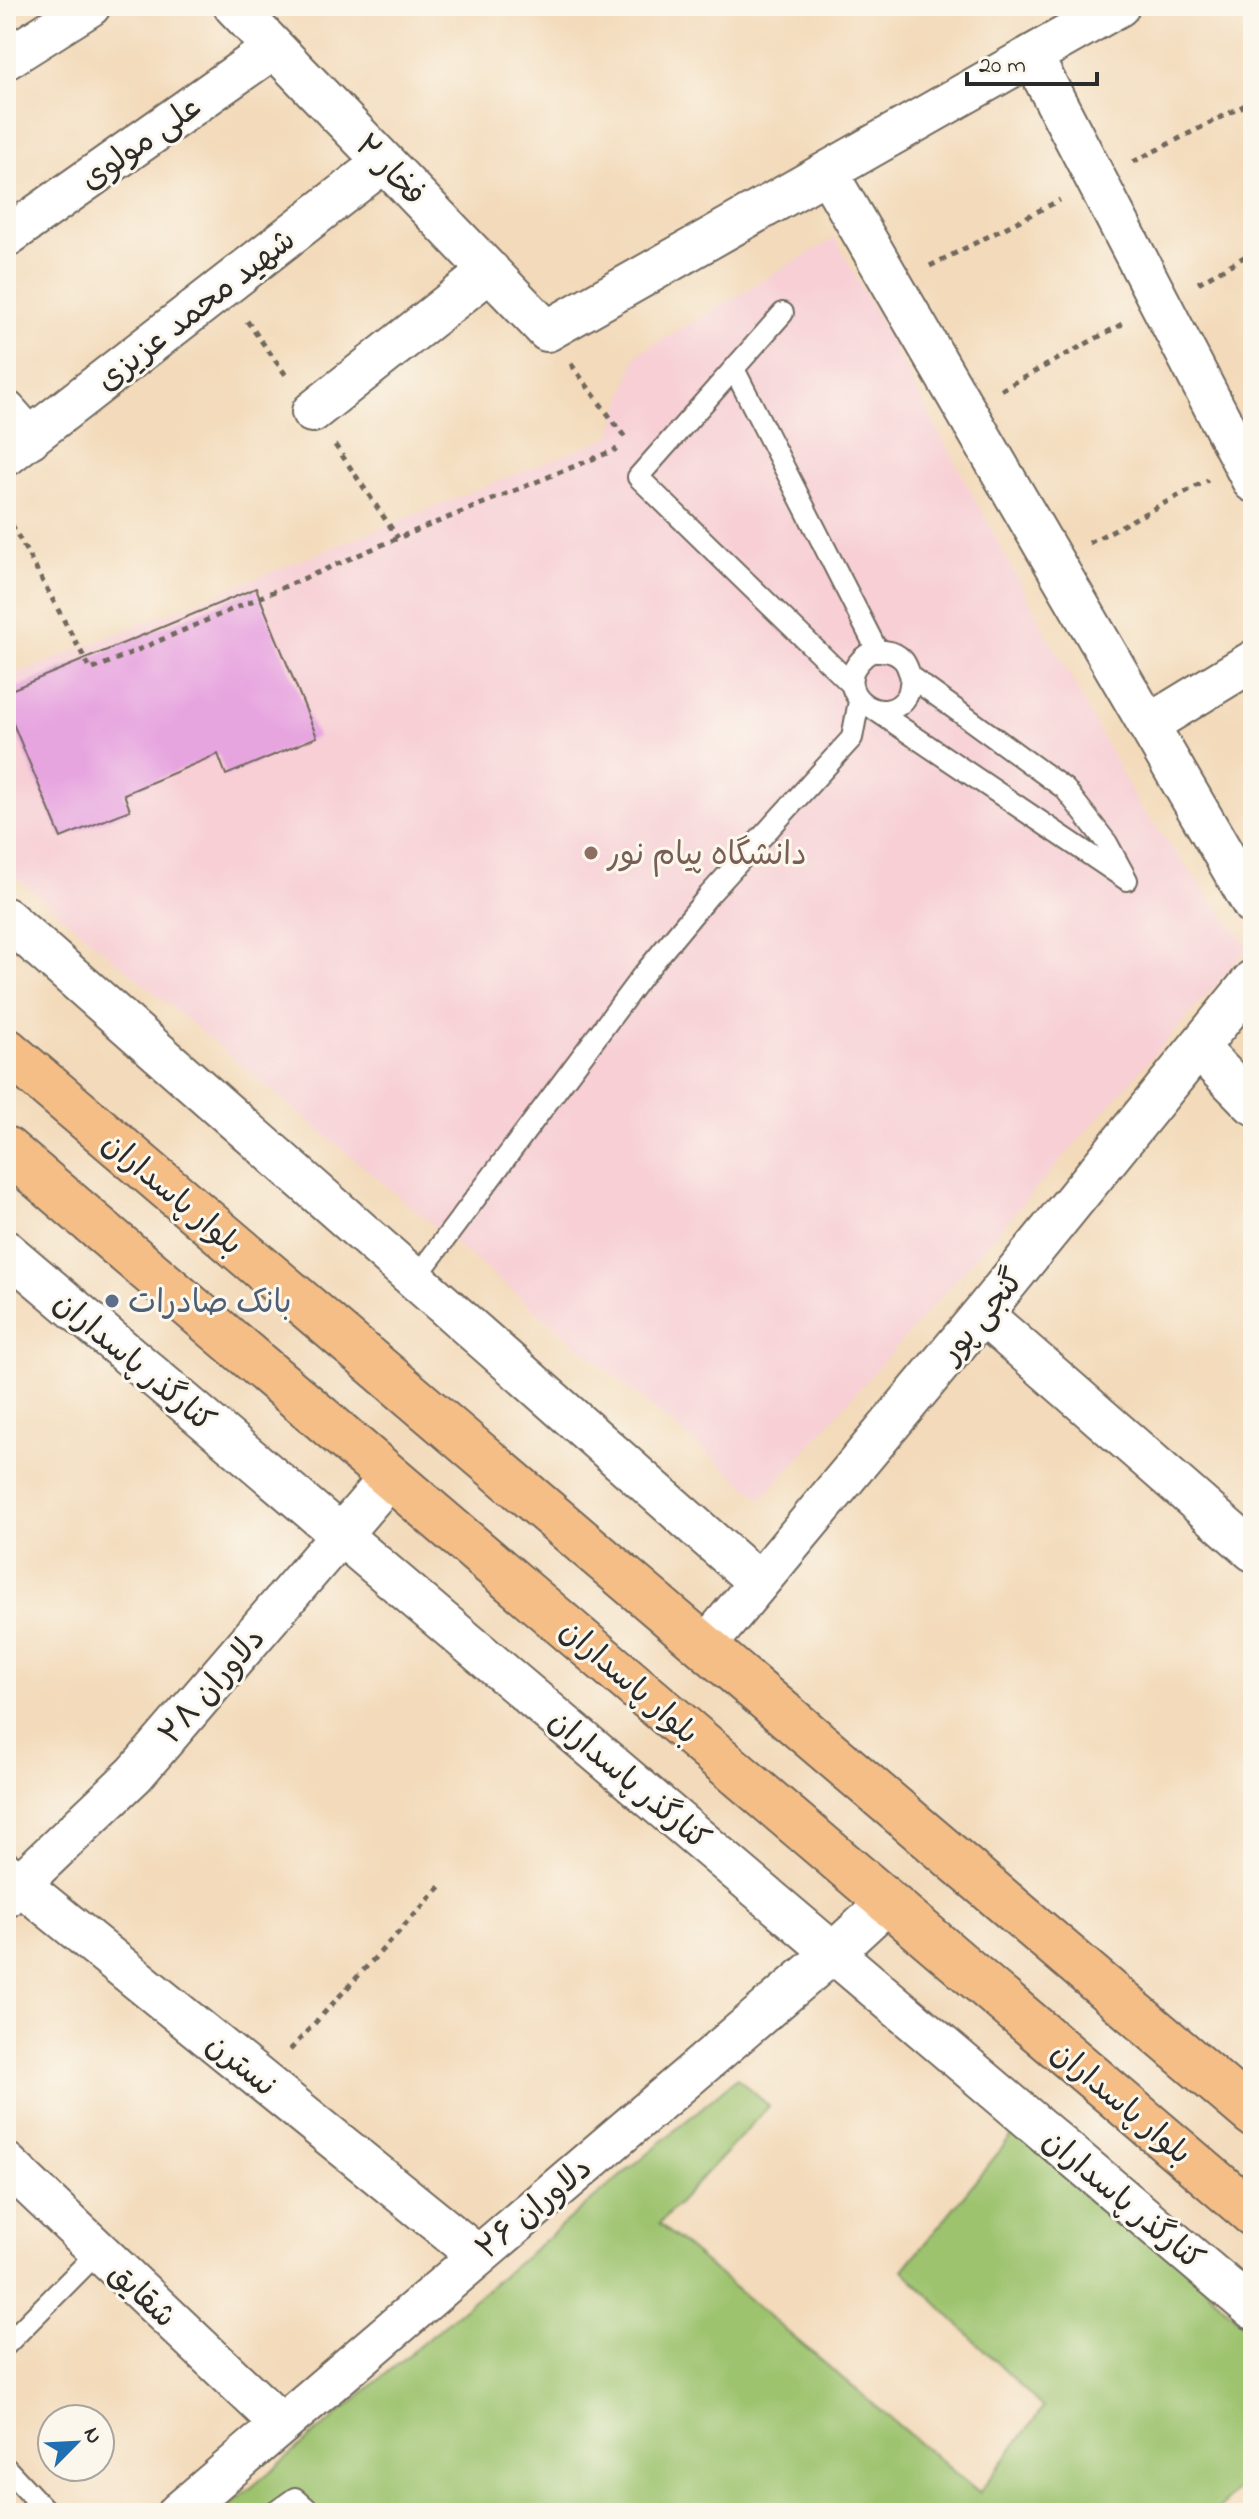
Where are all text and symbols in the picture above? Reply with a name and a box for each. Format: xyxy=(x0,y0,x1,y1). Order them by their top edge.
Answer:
scale bar xyxy=(967,36,1097,86)
text: 20 m xyxy=(979,49,1026,84)
street label: علی مولوی xyxy=(72,86,212,204)
street label: فخار ۲ xyxy=(342,125,435,218)
street label: شهید محمد عزیزی xyxy=(87,219,307,405)
place label: دانشگاه پیام نور xyxy=(606,833,807,880)
marker: دانشگاه پیام نور xyxy=(582,844,600,862)
street label: بلوار پاسداران xyxy=(90,1123,251,1269)
street label: گنجی پور xyxy=(928,1260,1037,1377)
place label: بانک صادرات xyxy=(128,1281,292,1328)
street label: کنارگذر پاسداران xyxy=(41,1282,224,1446)
marker: بانک صادرات xyxy=(103,1292,121,1310)
street label: بلوار پاسداران xyxy=(548,1610,708,1758)
street label: دلاوران ۲۸ xyxy=(149,1618,278,1756)
street label: کنارگذر پاسداران xyxy=(536,1700,719,1864)
street label: نسترن xyxy=(194,2023,285,2110)
street label: بلوار پاسداران xyxy=(1039,2032,1200,2178)
street label: کنارگذر پاسداران xyxy=(1030,2120,1213,2284)
street label: دلاوران ۲۶ xyxy=(467,2147,604,2272)
street label: شقایق xyxy=(96,2252,185,2341)
north arrow xyxy=(36,2403,116,2483)
text: N xyxy=(74,2423,109,2449)

